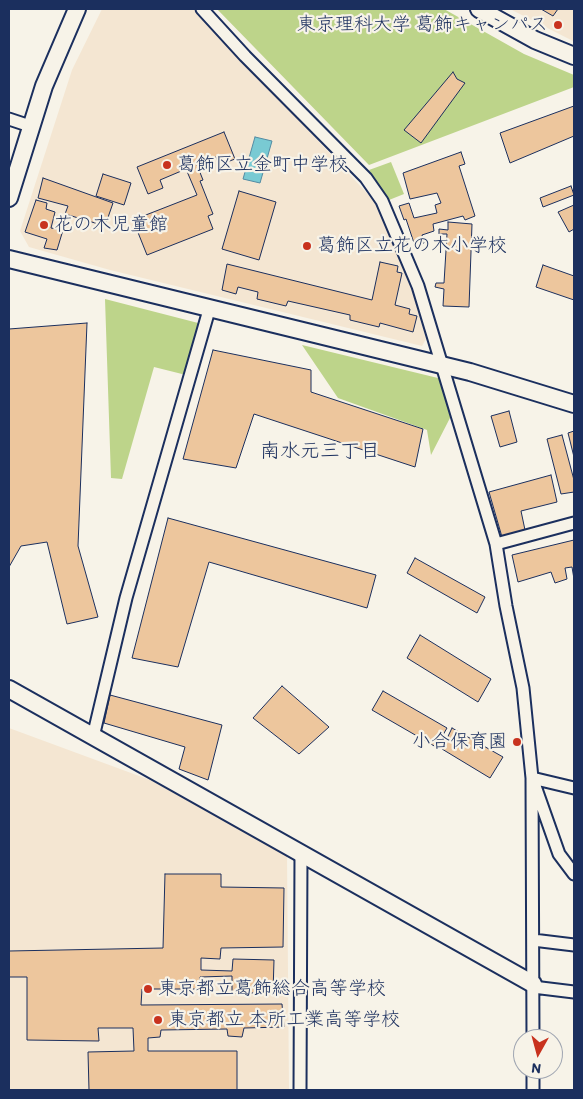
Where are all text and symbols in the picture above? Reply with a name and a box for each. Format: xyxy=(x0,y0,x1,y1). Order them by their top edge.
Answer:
place label: 東京理科大学 葛飾キャンパス xyxy=(297,14,548,36)
marker: 東京理科大学 葛飾キャンパス xyxy=(552,19,564,31)
place label: 葛飾区立金町中学校 xyxy=(177,154,348,176)
marker: 葛飾区立金町中学校 xyxy=(161,159,173,171)
place label: 花の木児童館 xyxy=(54,214,168,236)
marker: 花の木児童館 xyxy=(38,219,50,231)
place label: 葛飾区立花の木小学校 xyxy=(317,235,507,257)
marker: 葛飾区立花の木小学校 xyxy=(301,240,313,252)
district label: 南水元三丁目 xyxy=(260,440,380,464)
place label: 小合保育園 xyxy=(412,731,507,753)
marker: 小合保育園 xyxy=(511,736,523,748)
place label: 東京都立葛飾総合高等学校 xyxy=(158,978,386,1000)
marker: 東京都立葛飾総合高等学校 xyxy=(142,983,154,995)
place label: 東京都立 本所工業高等学校 xyxy=(168,1009,400,1031)
marker: 東京都立 本所工業高等学校 xyxy=(152,1014,164,1026)
north arrow xyxy=(513,1029,563,1079)
text: N xyxy=(531,1059,542,1077)

